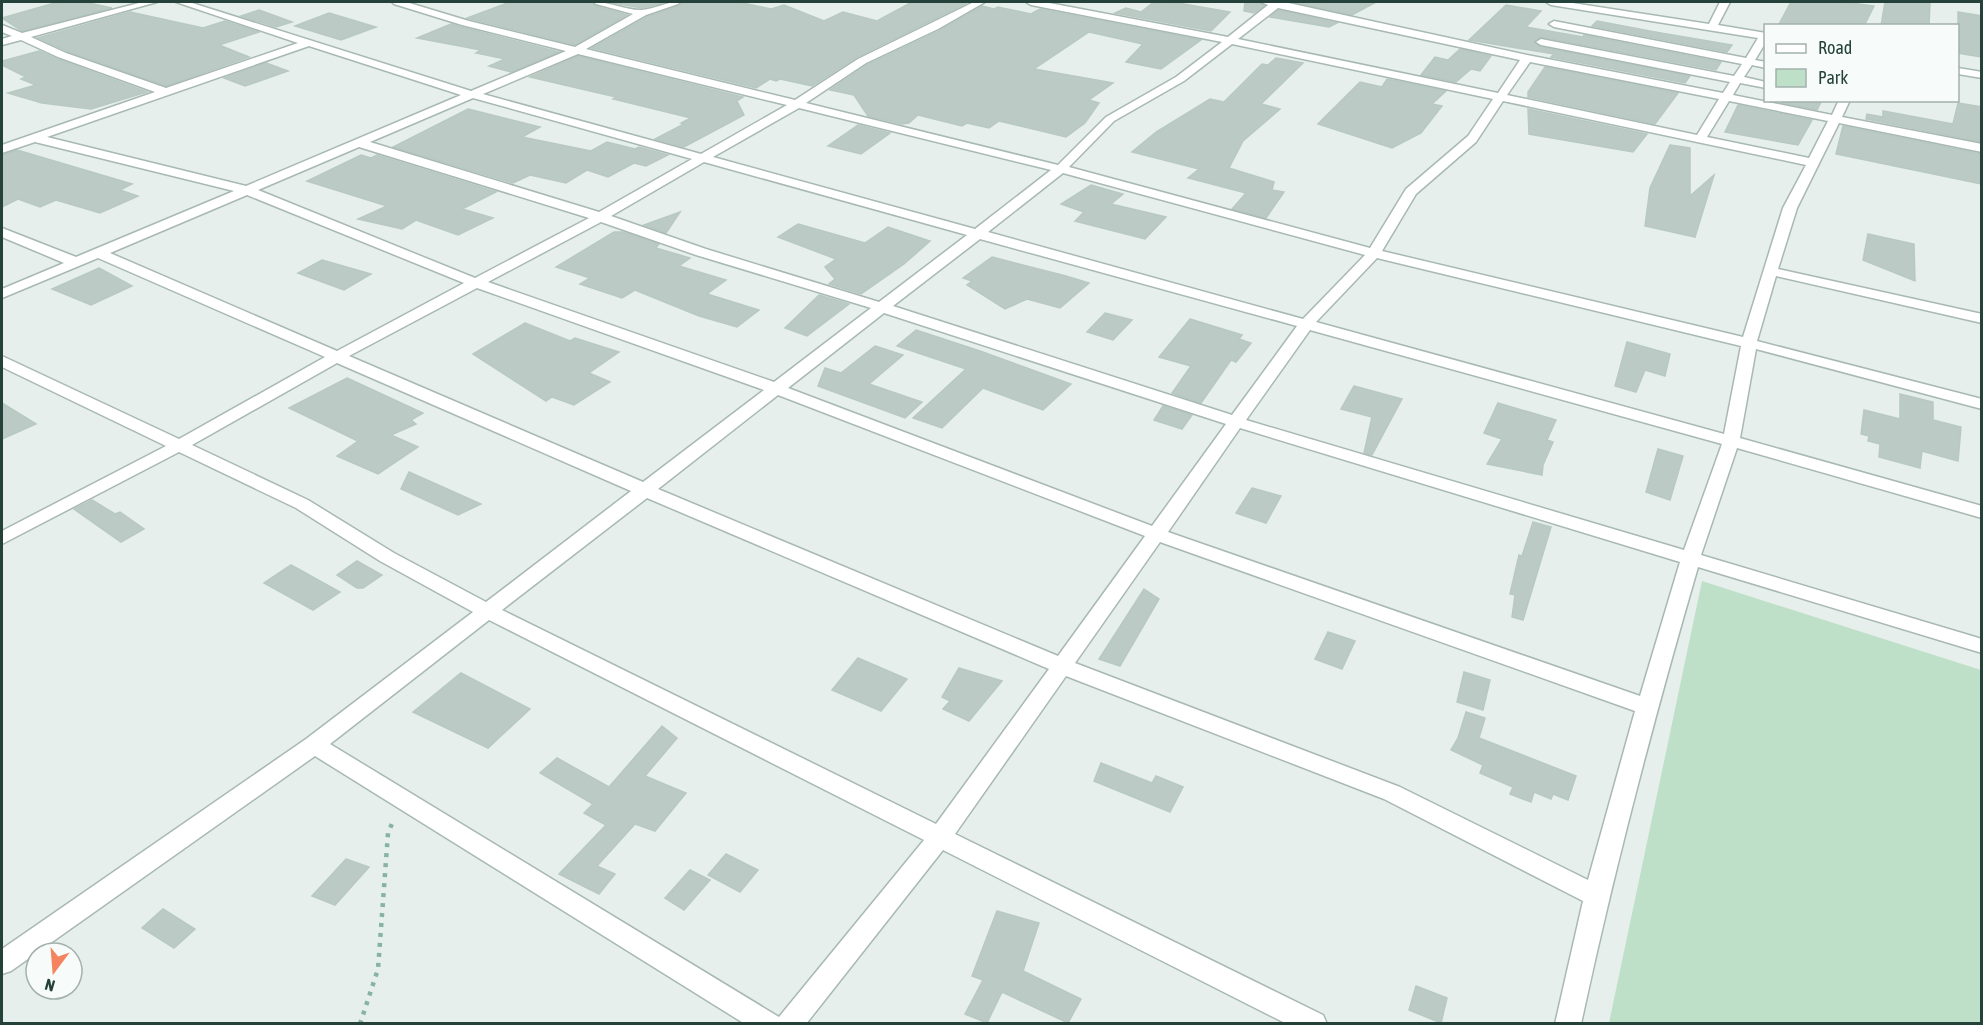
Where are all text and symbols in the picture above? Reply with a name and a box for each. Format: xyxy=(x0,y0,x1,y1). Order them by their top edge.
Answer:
legend xyxy=(1764,24,1959,102)
text: Road xyxy=(1818,37,1852,58)
text: Park xyxy=(1818,67,1848,88)
north arrow xyxy=(24,941,84,1001)
text: N xyxy=(43,975,57,995)

